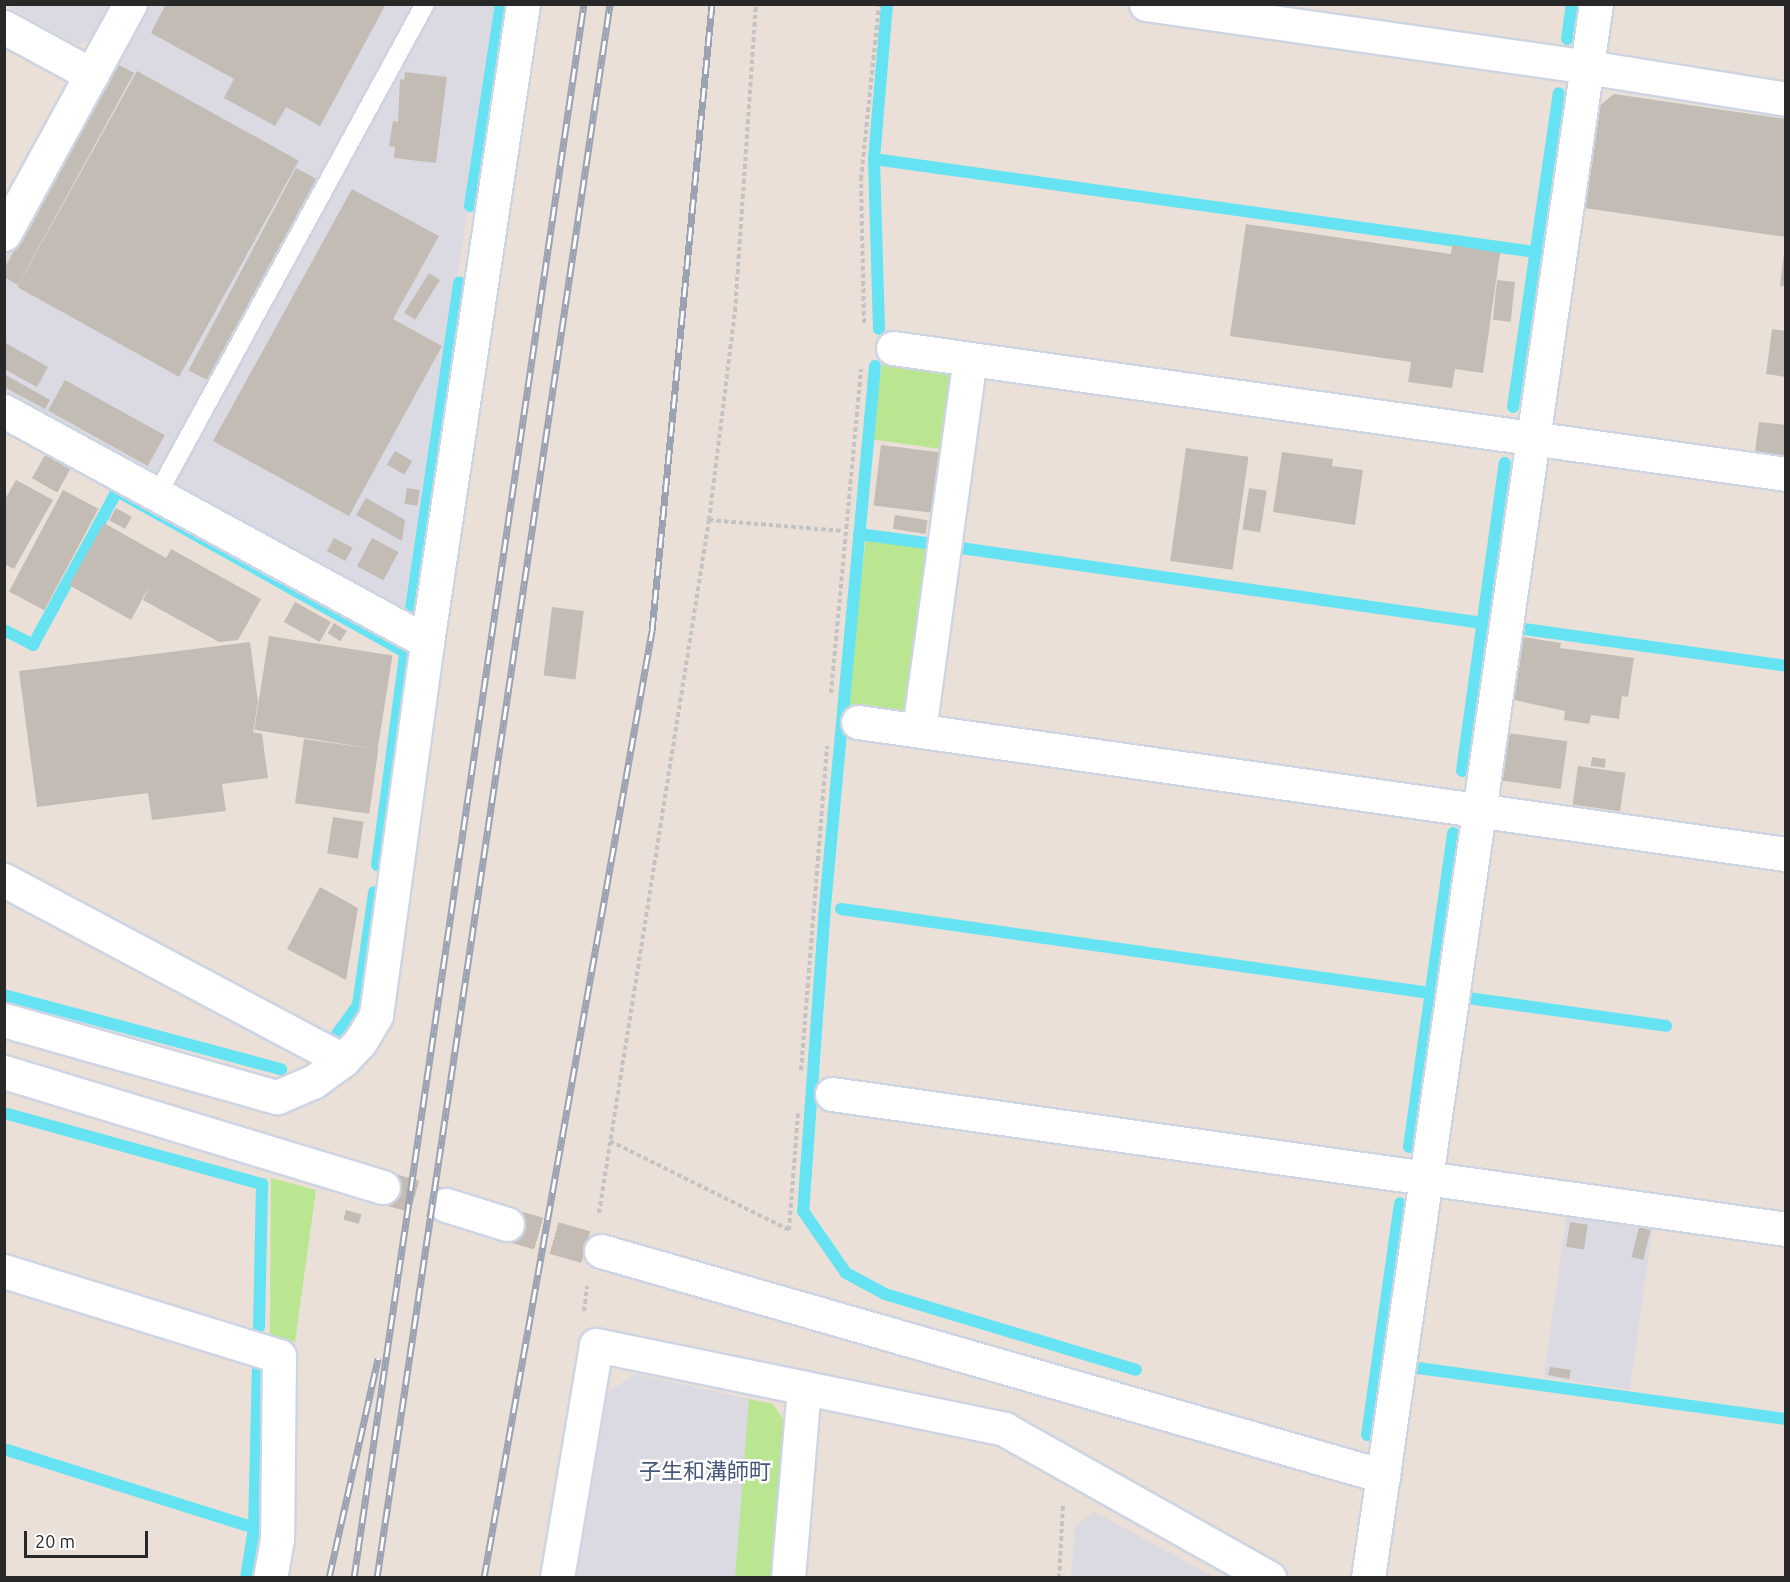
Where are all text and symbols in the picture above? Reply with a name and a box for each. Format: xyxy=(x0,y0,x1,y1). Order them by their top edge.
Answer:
district label: 子生和溝師町 xyxy=(639,1458,771,1484)
scale bar xyxy=(27,1519,152,1557)
text: 20 m xyxy=(35,1531,75,1551)

